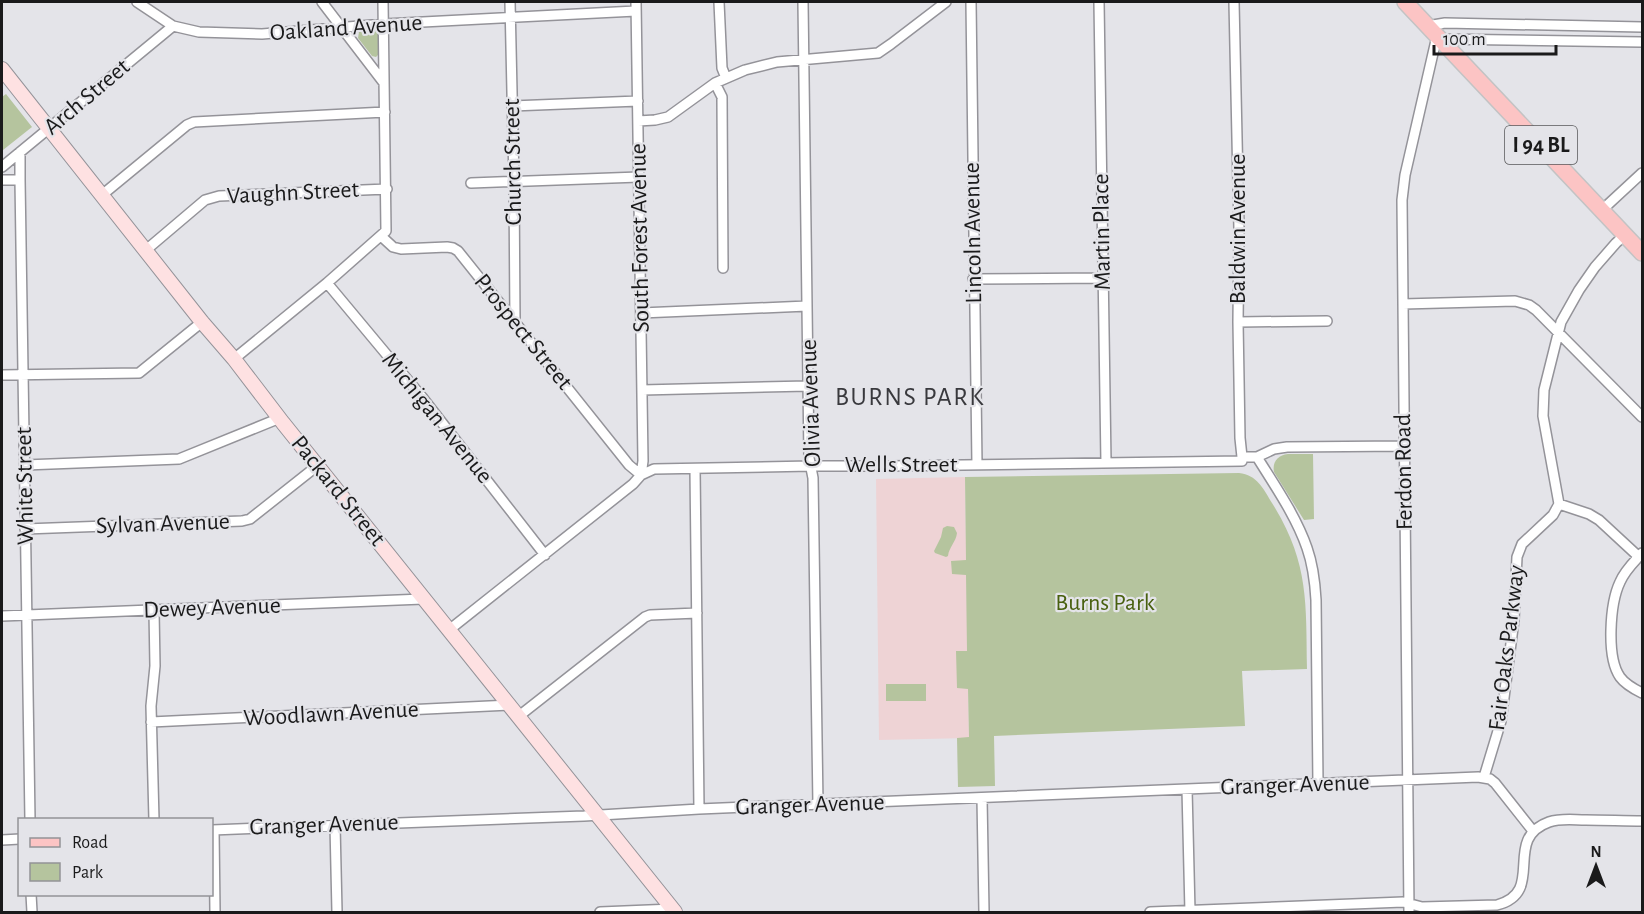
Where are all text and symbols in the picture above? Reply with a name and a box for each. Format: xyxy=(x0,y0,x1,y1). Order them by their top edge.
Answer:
street label: Oakland Avenue xyxy=(269,11,423,45)
scale bar xyxy=(1434,18,1556,56)
text: 100 m xyxy=(1443,31,1486,49)
street label: Arch Street xyxy=(40,54,135,139)
street label: Church Street xyxy=(500,98,526,226)
road number: I 94 BL xyxy=(1505,126,1577,164)
street label: South Forest Avenue xyxy=(626,143,654,333)
street label: Baldwin Avenue xyxy=(1226,154,1250,304)
street label: Lincoln Avenue xyxy=(960,162,986,304)
street label: Martin Place xyxy=(1089,173,1115,291)
street label: Vaughn Street xyxy=(226,178,360,208)
street label: Prospect Street xyxy=(469,270,577,395)
street label: Olivia Avenue xyxy=(797,339,825,467)
street label: Michigan Avenue xyxy=(377,348,497,488)
district label: BURNS PARK xyxy=(835,384,985,410)
street label: Ferdon Road xyxy=(1391,414,1417,530)
street label: White Street xyxy=(12,426,38,545)
street label: Packard Street xyxy=(286,431,390,551)
street label: Wells Street xyxy=(845,453,958,477)
street label: Sylvan Avenue xyxy=(96,510,230,538)
street label: Fair Oaks Parkway xyxy=(1485,564,1529,732)
park label: Burns Park xyxy=(1055,591,1155,615)
street label: Dewey Avenue xyxy=(143,594,281,622)
street label: Woodlawn Avenue xyxy=(243,697,419,731)
street label: Granger Avenue xyxy=(1220,770,1370,800)
street label: Granger Avenue xyxy=(735,790,885,820)
street label: Granger Avenue xyxy=(249,810,399,840)
legend xyxy=(18,818,213,896)
text: Road xyxy=(72,834,108,852)
north arrow xyxy=(1566,836,1626,896)
text: N xyxy=(1590,844,1602,860)
text: Park xyxy=(72,864,104,882)

